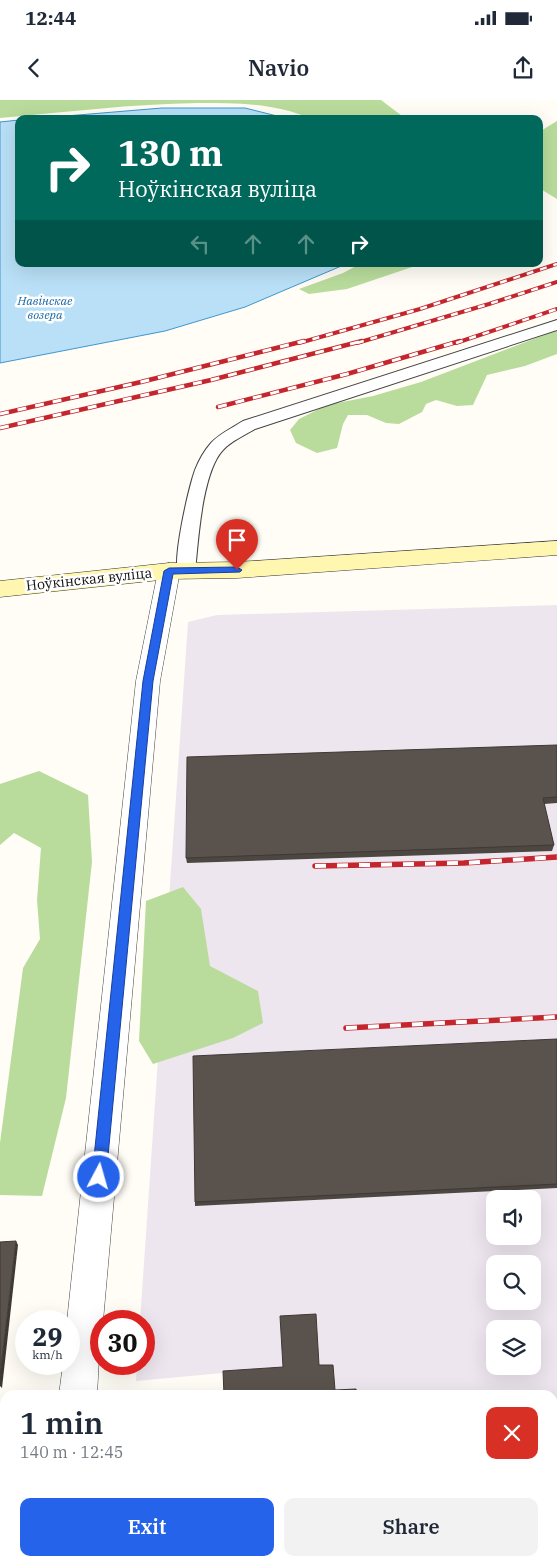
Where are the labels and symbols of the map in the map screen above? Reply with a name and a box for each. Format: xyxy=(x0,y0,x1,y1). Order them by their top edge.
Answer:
water label: Навінскае возера xyxy=(17,293,73,322)
pin xyxy=(216,519,258,570)
street label: Ноўкінская вуліца xyxy=(25,563,153,595)
position arrow xyxy=(72,1150,124,1202)
speed limit sign: 30 xyxy=(90,1310,155,1375)

